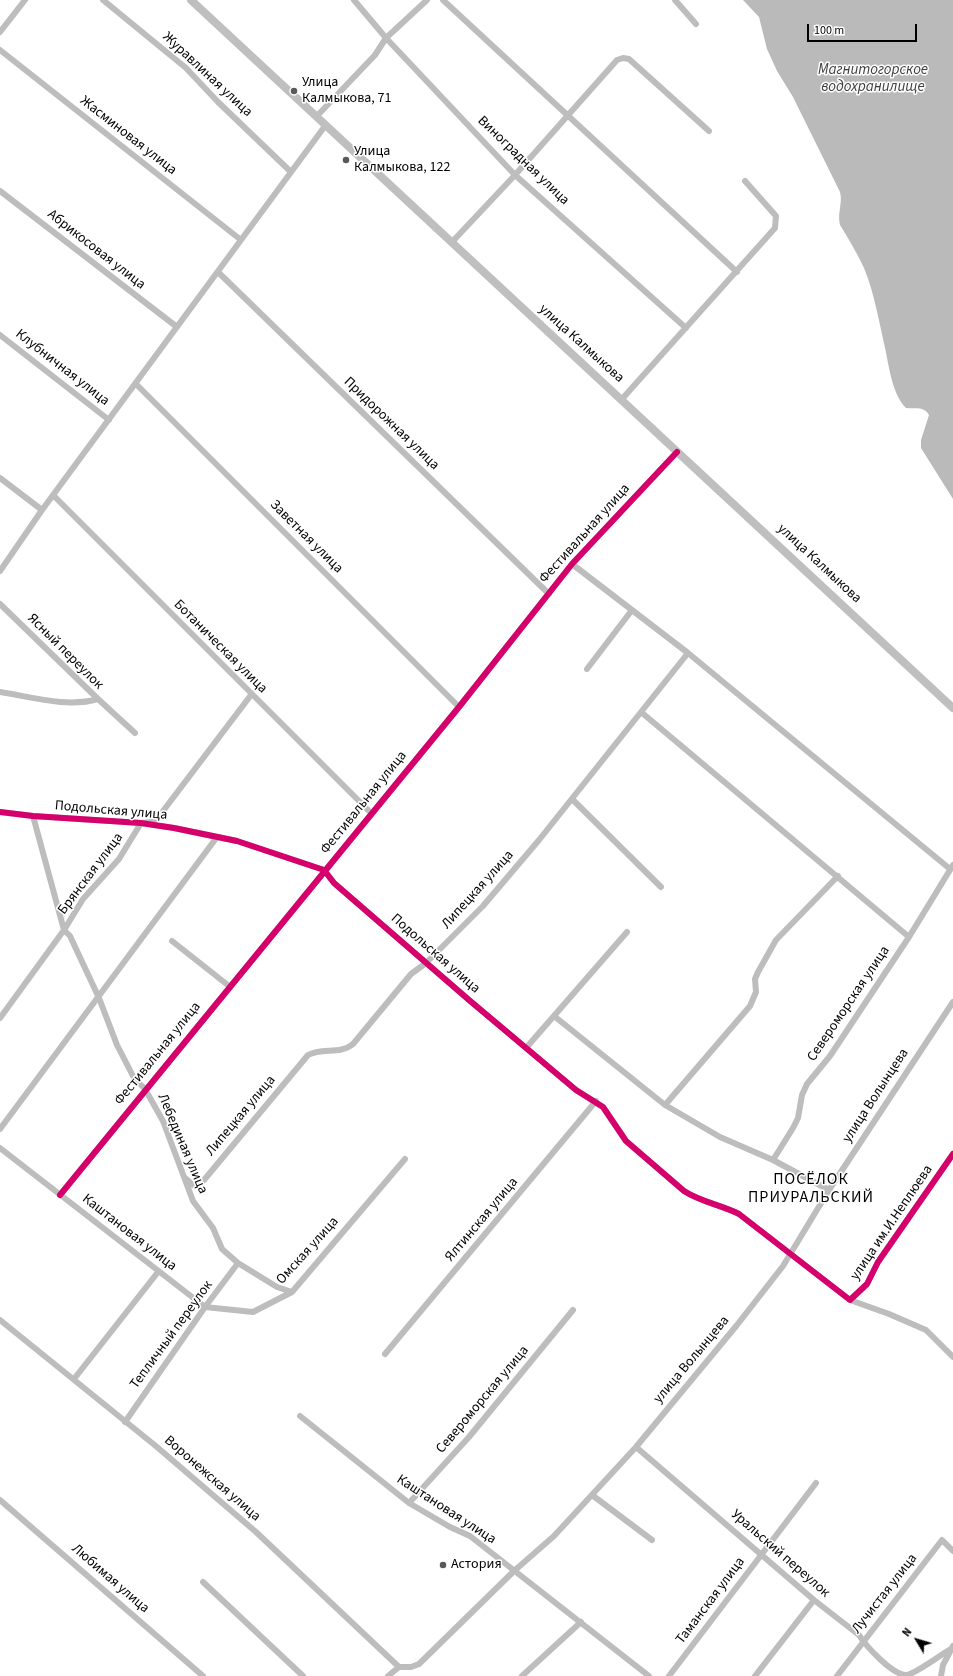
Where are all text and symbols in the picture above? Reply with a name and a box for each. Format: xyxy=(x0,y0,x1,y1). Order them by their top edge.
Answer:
scale bar xyxy=(809,16,919,42)
text: 100 m xyxy=(814,22,844,39)
street label: Журавлиная улица xyxy=(159,29,255,121)
water label: Магнитогорское водохранилище xyxy=(818,62,928,97)
place label: Улица Калмыкова, 71 xyxy=(302,75,392,108)
marker: Улица Калмыкова, 71 xyxy=(289,86,299,96)
street label: Жасминовая улица xyxy=(76,93,180,179)
street label: Виноградная улица xyxy=(474,113,572,209)
place label: Улица Калмыкова, 122 xyxy=(354,144,450,176)
marker: Улица Калмыкова, 122 xyxy=(341,155,351,165)
street label: Абрикосовая улица xyxy=(44,207,148,293)
street label: улица Калмыкова xyxy=(535,301,627,387)
street label: Клубничная улица xyxy=(12,326,112,410)
street label: Придорожная улица xyxy=(340,374,442,474)
street label: Фестивальная улица xyxy=(536,481,634,587)
street label: Заветная улица xyxy=(266,497,346,577)
street label: улица Калмыкова xyxy=(773,521,865,607)
street label: Ботаническая улица xyxy=(170,597,270,697)
street label: Ясный переулок xyxy=(24,611,106,693)
street label: Фестивальная улица xyxy=(317,748,411,858)
street label: Подольская улица xyxy=(54,798,168,824)
street label: Брянская улица xyxy=(55,830,127,918)
street label: Липецкая улица xyxy=(438,847,518,933)
street label: Подольская улица xyxy=(387,911,483,997)
street label: Североморская улица xyxy=(804,943,894,1065)
street label: Фестивальная улица xyxy=(111,999,205,1109)
street label: улица Волынцева xyxy=(839,1046,913,1146)
street label: Липецкая улица xyxy=(202,1072,280,1160)
street label: Лебединая улица xyxy=(153,1091,211,1197)
street label: улица им.И.Неплюева xyxy=(847,1162,937,1284)
district label: ПОСЁЛОК ПРИУРАЛЬСКИЙ xyxy=(748,1170,874,1208)
street label: Ялтинская улица xyxy=(442,1174,522,1266)
street label: Каштановая улица xyxy=(78,1191,180,1275)
street label: Омская улица xyxy=(273,1214,343,1288)
street label: Тепличный переулок xyxy=(127,1278,217,1392)
street label: улица Волынцева xyxy=(651,1313,733,1407)
street label: Североморская улица xyxy=(433,1343,533,1457)
street label: Воронежская улица xyxy=(160,1433,264,1525)
street label: Каштановая улица xyxy=(393,1472,499,1548)
street label: Уральский переулок xyxy=(727,1506,833,1602)
street label: Любимая улица xyxy=(68,1541,152,1617)
street label: Лучистая улица xyxy=(849,1551,921,1637)
street label: Таманская улица xyxy=(673,1554,749,1648)
place label: Астория xyxy=(451,1557,502,1573)
marker: Астория xyxy=(438,1560,448,1570)
north arrow xyxy=(897,1620,937,1660)
text: N xyxy=(899,1625,915,1640)

